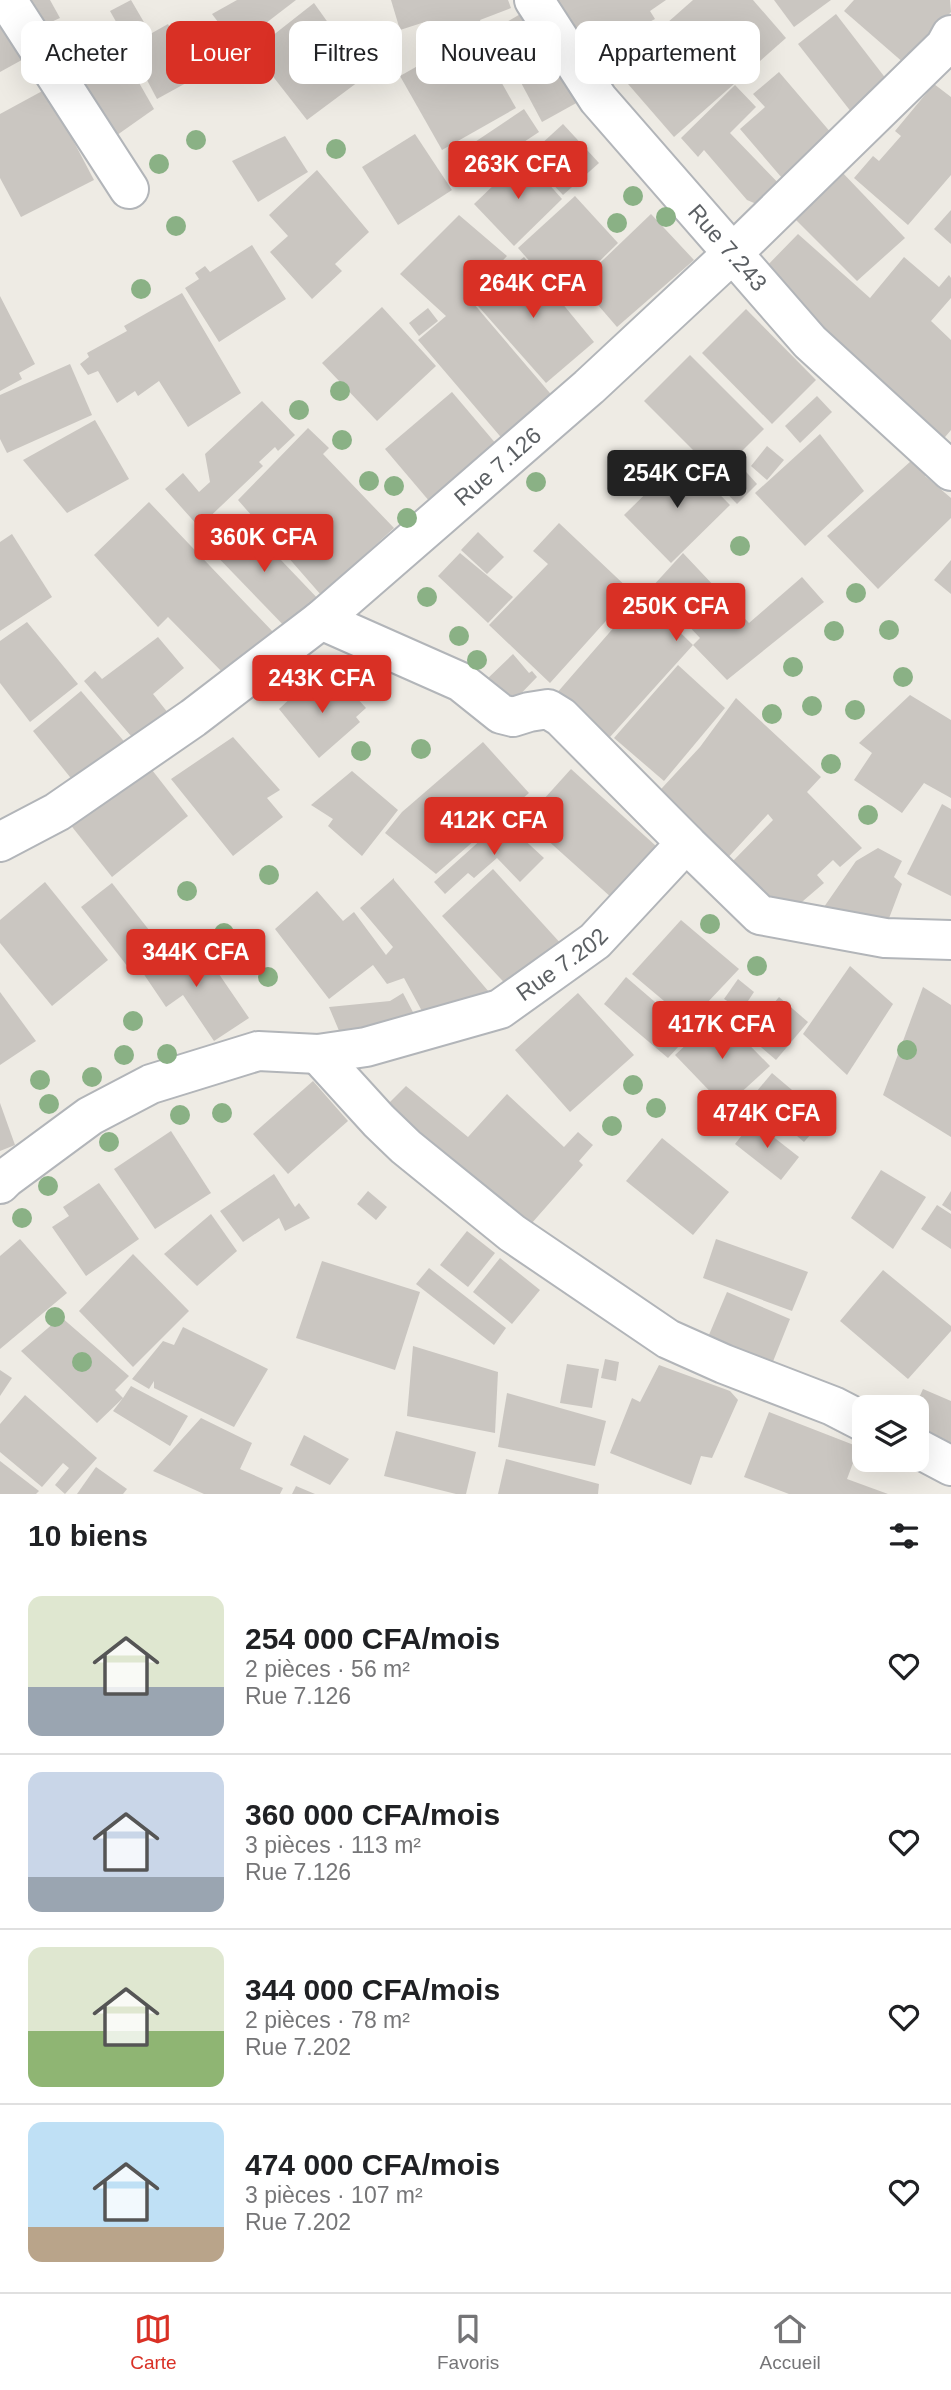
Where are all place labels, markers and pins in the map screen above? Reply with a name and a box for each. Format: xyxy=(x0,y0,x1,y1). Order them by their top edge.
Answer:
pin: 263K CFA xyxy=(446,142,590,201)
pin: 264K CFA xyxy=(461,260,605,320)
pin: 254K CFA xyxy=(605,450,749,510)
pin: 360K CFA xyxy=(192,514,336,574)
pin: 250K CFA xyxy=(604,584,748,643)
pin: 243K CFA xyxy=(250,656,394,715)
pin: 412K CFA xyxy=(422,798,566,857)
pin: 344K CFA xyxy=(124,930,268,989)
pin: 417K CFA xyxy=(650,1002,794,1061)
pin: 474K CFA xyxy=(695,1090,839,1150)

